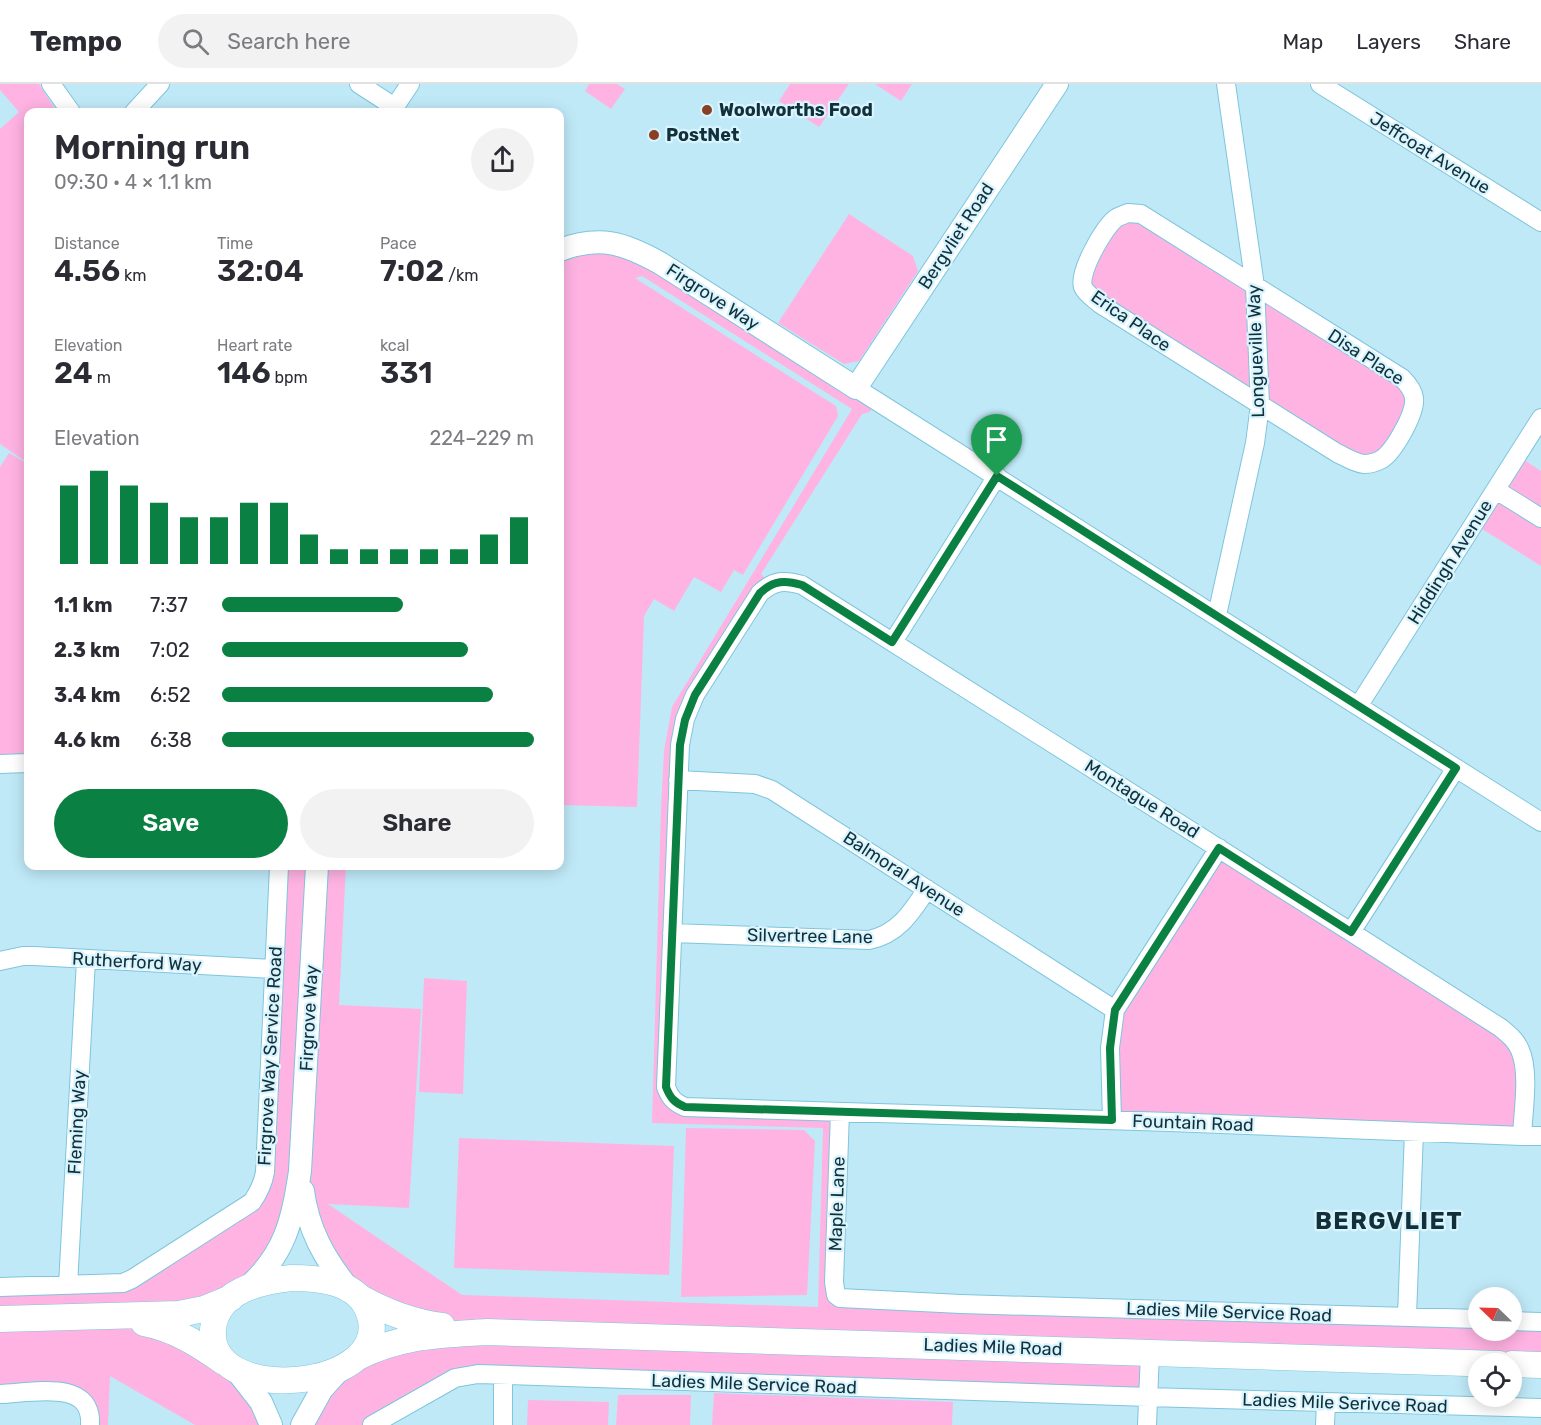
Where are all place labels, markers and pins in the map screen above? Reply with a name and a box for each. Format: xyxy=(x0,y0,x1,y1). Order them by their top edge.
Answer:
place label: Woolworths Food xyxy=(719,99,873,121)
marker: Woolworths Food xyxy=(700,103,714,117)
place label: PostNet xyxy=(666,124,739,146)
marker: PostNet xyxy=(647,128,661,142)
pin xyxy=(971,414,1022,476)

